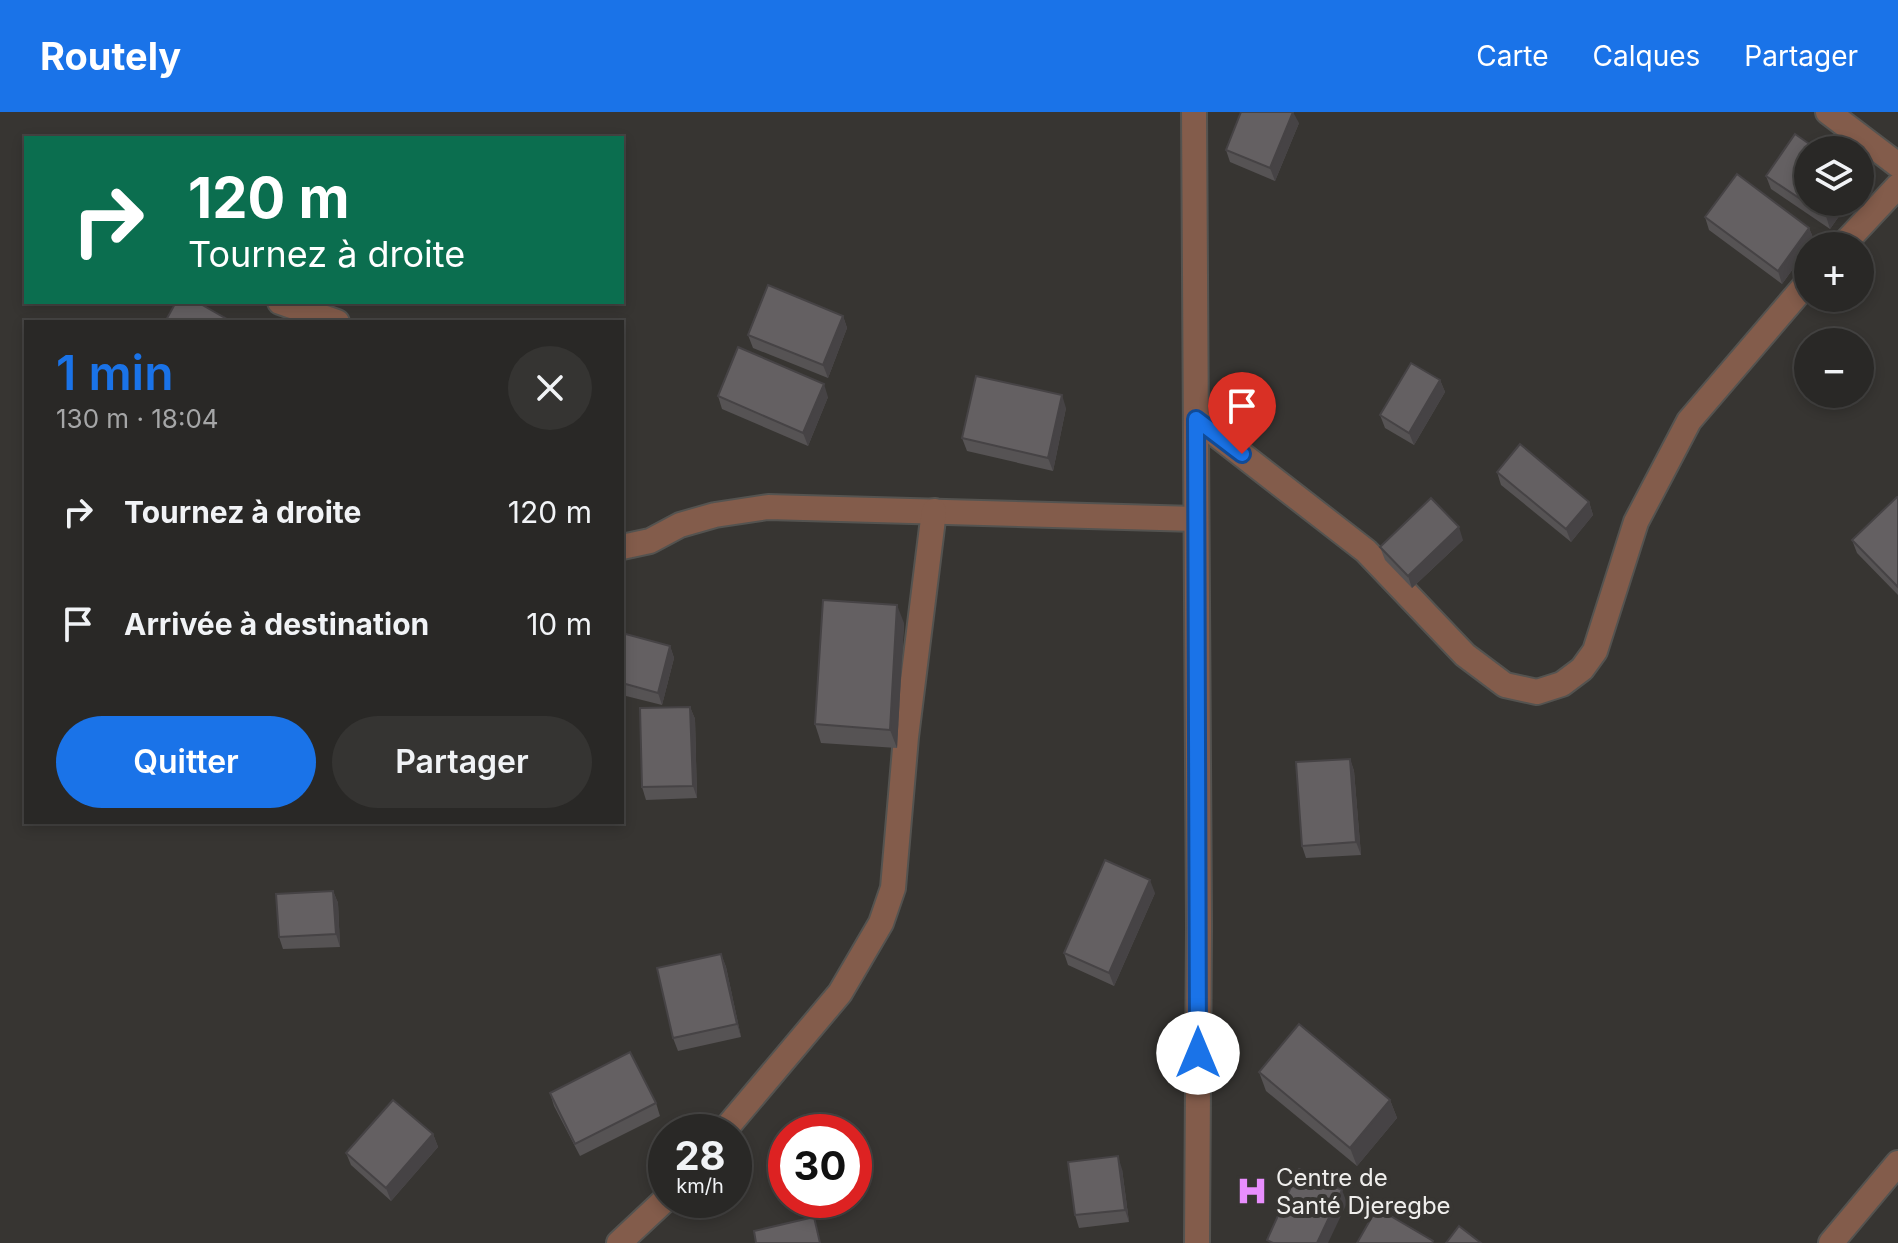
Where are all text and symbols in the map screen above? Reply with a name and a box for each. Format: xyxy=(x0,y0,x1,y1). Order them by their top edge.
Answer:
text: Routely xyxy=(40,33,181,79)
text: Carte xyxy=(1476,39,1549,73)
text: Calques xyxy=(1593,39,1700,73)
text: Partager xyxy=(1744,39,1858,73)
map controls xyxy=(1794,136,1874,408)
button: layers xyxy=(1794,136,1874,216)
text: 120 m xyxy=(188,164,350,232)
icon: right xyxy=(56,168,160,272)
text: Tournez à droite xyxy=(188,232,465,276)
button: + xyxy=(1794,232,1874,312)
button: − xyxy=(1794,328,1874,408)
text: 1 min xyxy=(56,343,174,402)
button: close xyxy=(508,346,592,430)
pin xyxy=(1208,372,1276,454)
icon: arrive xyxy=(1220,384,1264,428)
text: 130 m · 18:04 xyxy=(56,403,219,434)
icon: right xyxy=(56,490,100,534)
text: Tournez à droite xyxy=(124,494,361,530)
text: 120 m xyxy=(508,494,592,530)
icon: arrive xyxy=(56,602,100,646)
text: Arrivée à destination xyxy=(124,606,429,642)
text: 10 m xyxy=(526,606,592,642)
button: Quitter xyxy=(56,716,316,808)
button: Partager xyxy=(332,716,592,808)
position arrow xyxy=(1156,1011,1240,1095)
speed limit sign: 30 xyxy=(768,1114,872,1218)
text: 28 xyxy=(674,1131,726,1180)
place label: Centre de Santé Djeregbe xyxy=(1276,1163,1451,1220)
text: km/h xyxy=(676,1174,724,1198)
hospital icon: Centre de Santé Djeregbe xyxy=(1235,1174,1269,1208)

